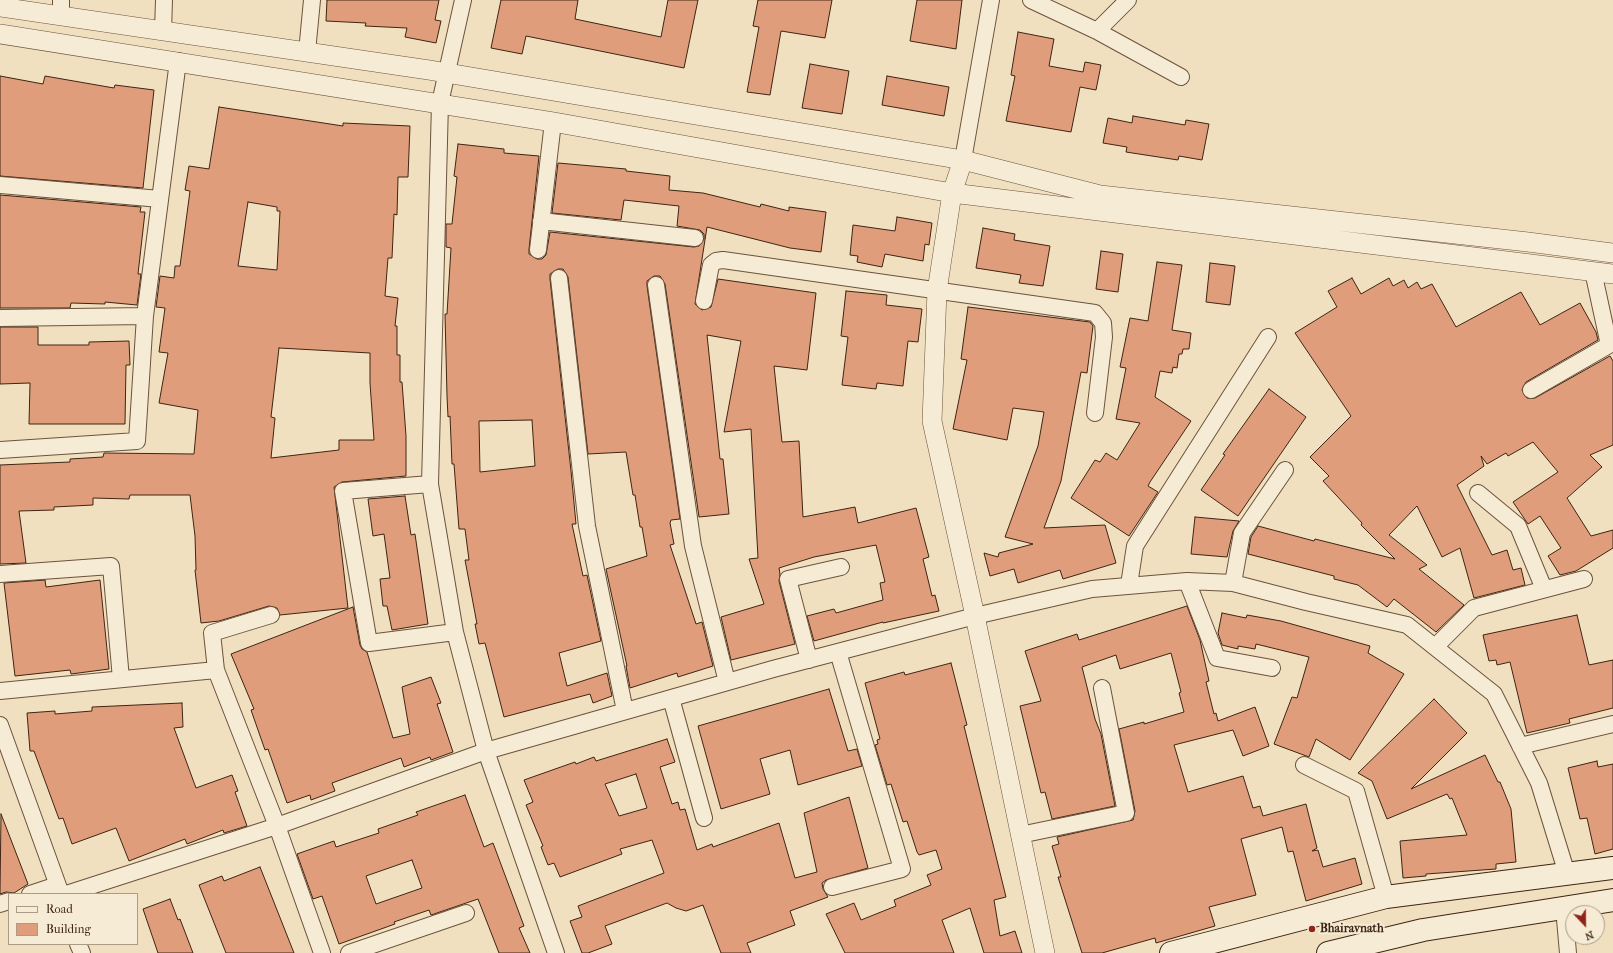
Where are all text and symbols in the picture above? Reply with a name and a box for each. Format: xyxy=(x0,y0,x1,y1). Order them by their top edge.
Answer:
legend xyxy=(8,893,138,945)
text: Road xyxy=(46,902,73,916)
north arrow xyxy=(1565,905,1605,945)
text: Building xyxy=(46,922,91,936)
place label: Bhairavnath xyxy=(1320,922,1384,936)
marker: Bhairavnath xyxy=(1307,924,1317,934)
text: N xyxy=(1583,928,1596,943)

